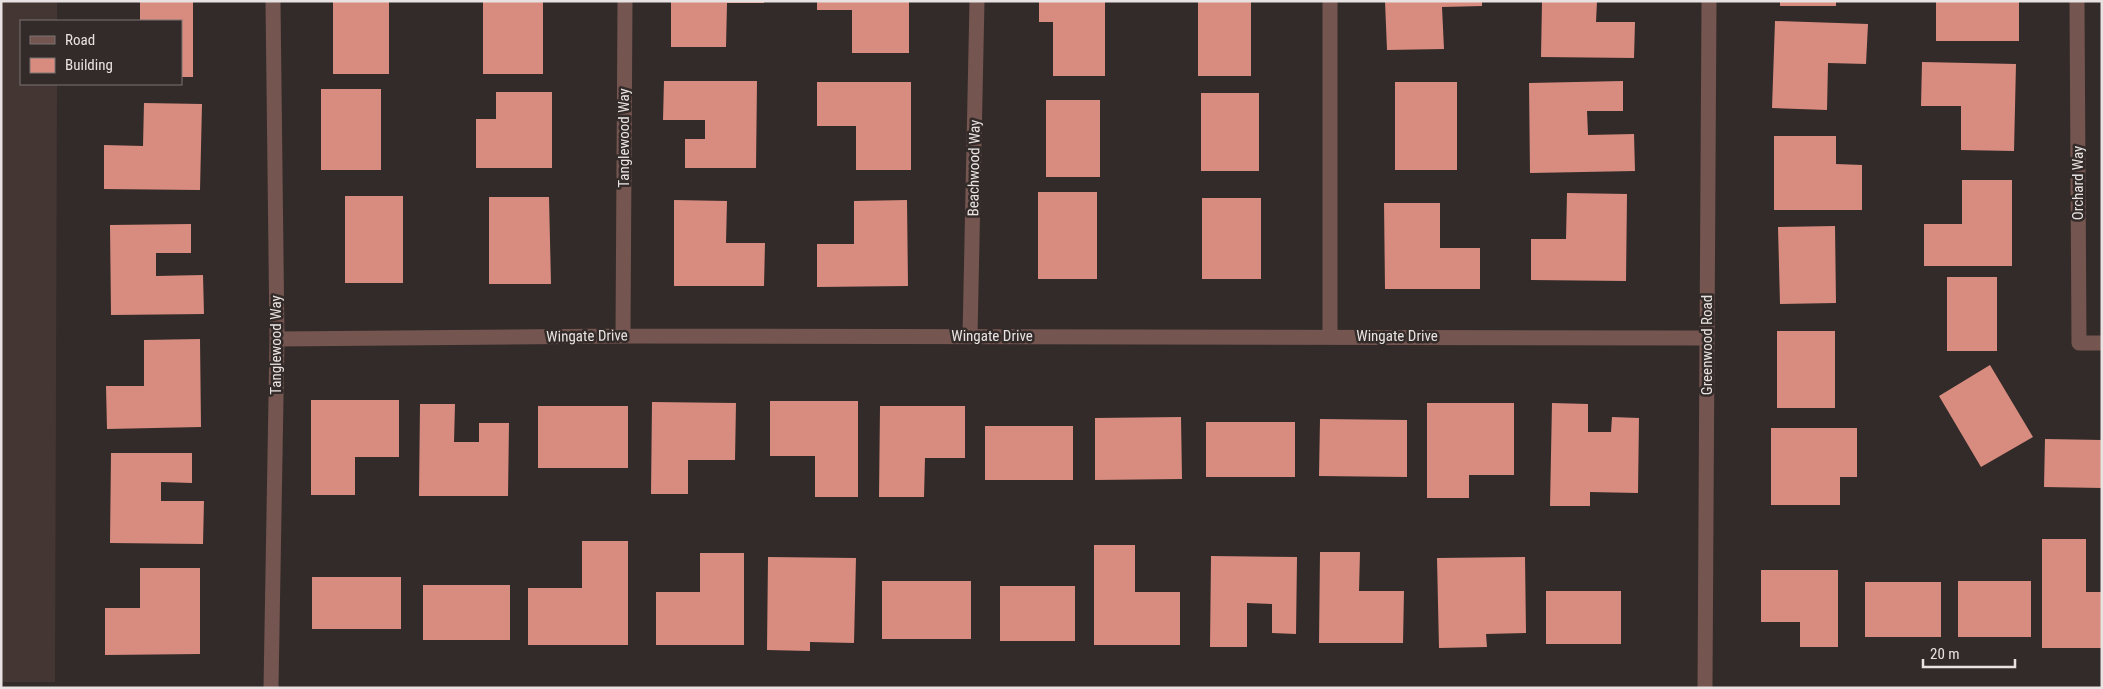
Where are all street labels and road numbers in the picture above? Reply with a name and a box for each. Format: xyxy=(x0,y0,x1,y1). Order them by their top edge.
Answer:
street label: Tanglewood Way xyxy=(615,88,633,188)
street label: Beachwood Way xyxy=(964,119,984,217)
street label: Orchard Way xyxy=(2069,146,2087,220)
street label: Tanglewood Way xyxy=(267,295,285,395)
street label: Greenwood Road xyxy=(1698,295,1716,395)
street label: Wingate Drive xyxy=(546,326,628,346)
street label: Wingate Drive xyxy=(951,327,1033,345)
street label: Wingate Drive xyxy=(1356,327,1438,345)

